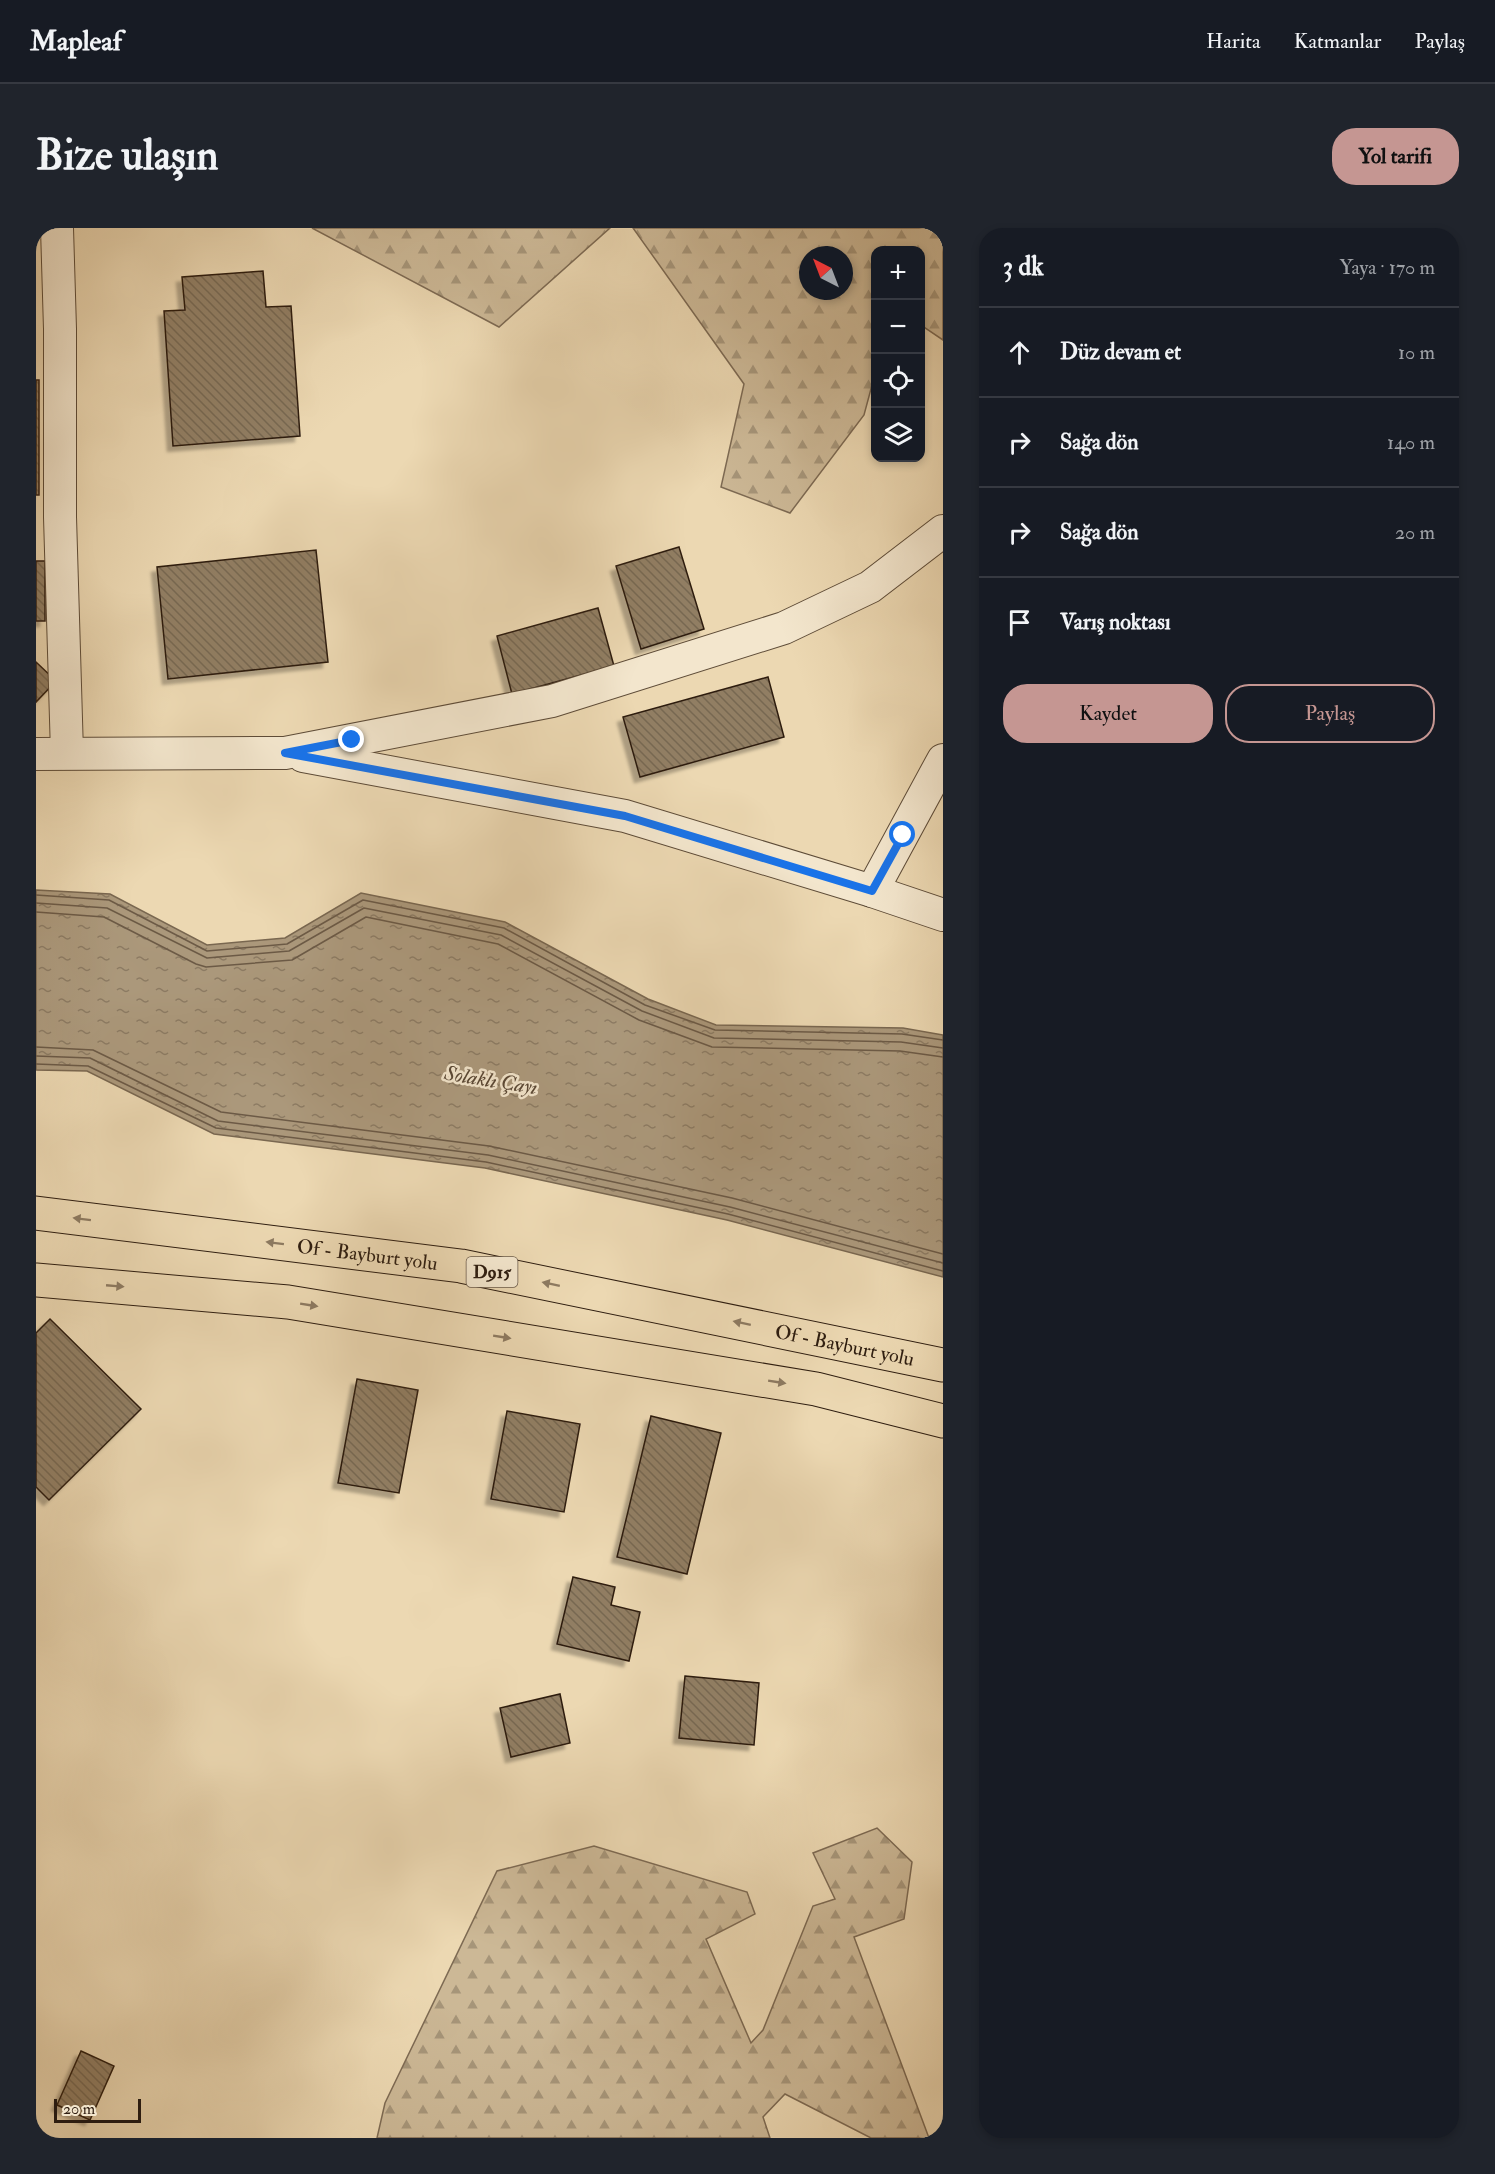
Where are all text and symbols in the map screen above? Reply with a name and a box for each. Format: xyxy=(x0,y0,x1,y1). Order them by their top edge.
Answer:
text: Mapleaf xyxy=(30,24,122,59)
text: Harita xyxy=(1206,28,1261,55)
text: Katmanlar xyxy=(1294,28,1381,55)
text: Paylaş xyxy=(1414,28,1465,55)
button: Yol tarifi xyxy=(1332,128,1459,185)
text: Bize ulaşın xyxy=(36,130,218,182)
north arrow xyxy=(799,246,853,300)
map controls xyxy=(871,246,925,462)
button: + xyxy=(871,246,925,300)
text: 3 dk xyxy=(1003,251,1044,283)
text: Yaya · 170 m xyxy=(1339,255,1435,280)
button: − xyxy=(871,300,925,354)
icon: ahead xyxy=(1003,336,1036,369)
text: Düz devam et xyxy=(1060,338,1181,366)
text: 10 m xyxy=(1398,340,1435,365)
button: locate xyxy=(871,354,925,408)
button: layers xyxy=(871,408,925,462)
icon: right xyxy=(1003,426,1036,459)
text: Sağa dön xyxy=(1060,428,1139,456)
text: 140 m xyxy=(1387,430,1435,455)
icon: right xyxy=(1003,516,1036,549)
text: Sağa dön xyxy=(1060,518,1139,546)
text: 20 m xyxy=(1395,520,1435,545)
icon: arrive xyxy=(1003,606,1036,639)
text: Varış noktası xyxy=(1060,608,1171,636)
button: Kaydet xyxy=(1003,684,1213,743)
button: Paylaş xyxy=(1225,684,1435,743)
route end xyxy=(338,726,364,752)
route start xyxy=(889,821,915,847)
water label: Solaklı Çayı xyxy=(441,1060,539,1101)
one-way arrow xyxy=(72,1214,91,1223)
street label: Of - Bayburt yolu xyxy=(296,1234,439,1276)
one-way arrow xyxy=(266,1238,285,1247)
road number: D915 xyxy=(466,1257,518,1287)
one-way arrow xyxy=(541,1279,560,1288)
one-way arrow xyxy=(106,1282,125,1291)
one-way arrow xyxy=(300,1301,319,1310)
one-way arrow xyxy=(732,1318,751,1327)
street label: Of - Bayburt yolu xyxy=(773,1319,916,1372)
one-way arrow xyxy=(492,1333,511,1342)
one-way arrow xyxy=(768,1378,787,1387)
scale bar xyxy=(54,2096,141,2124)
text: 20 m xyxy=(63,2099,95,2119)

